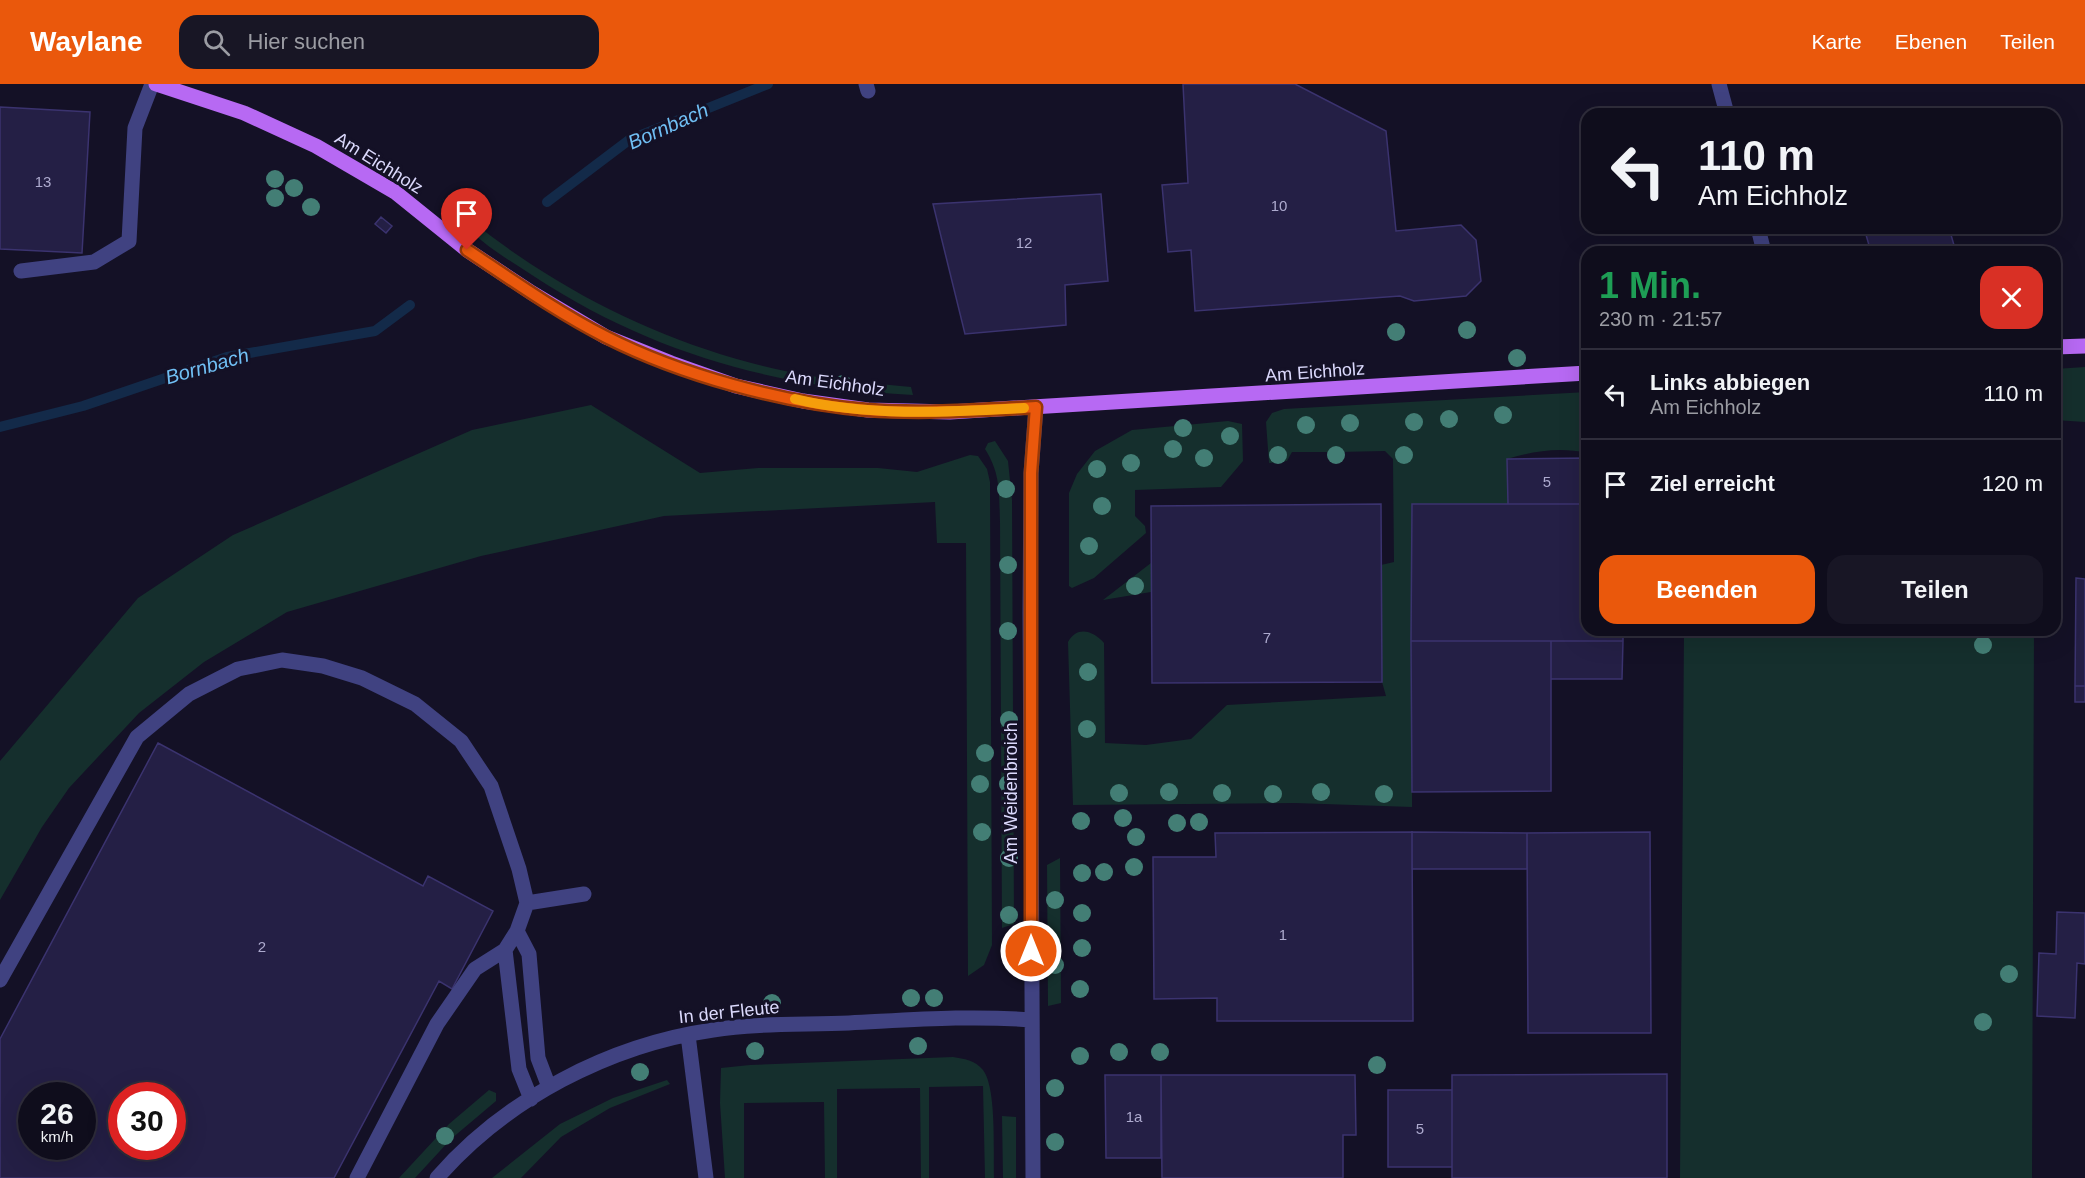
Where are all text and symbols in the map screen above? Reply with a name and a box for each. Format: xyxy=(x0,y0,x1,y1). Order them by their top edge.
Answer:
search box xyxy=(179,15,599,69)
text: Waylane xyxy=(30,26,143,57)
icon: search xyxy=(200,26,233,59)
text: Hier suchen xyxy=(248,29,365,54)
text: Karte xyxy=(1812,30,1862,53)
text: Ebenen xyxy=(1895,30,1967,53)
text: Teilen xyxy=(2000,30,2055,53)
water label: Bornbach xyxy=(624,99,712,153)
street label: Am Eichholz xyxy=(331,128,427,198)
icon: left xyxy=(1599,132,1677,210)
text: 110 m xyxy=(1698,132,1815,179)
house number: 13 xyxy=(35,173,51,190)
text: Am Eichholz xyxy=(1698,181,1848,211)
pin xyxy=(441,188,492,250)
icon: arrive xyxy=(450,197,483,230)
house number: 10 xyxy=(1271,197,1287,214)
house number: 12 xyxy=(1016,234,1032,251)
text: 1 Min. xyxy=(1599,265,1701,306)
button: close xyxy=(1980,266,2043,329)
text: 230 m · 21:57 xyxy=(1599,308,1722,330)
water label: Bornbach xyxy=(163,344,251,388)
street label: Am Eichholz xyxy=(1264,359,1366,385)
street label: Am Eichholz xyxy=(784,366,886,400)
text: Links abbiegen xyxy=(1650,370,1810,395)
icon: left xyxy=(1599,378,1632,411)
text: 110 m xyxy=(1983,381,2043,406)
text: Am Eichholz xyxy=(1650,396,1761,418)
icon: arrive xyxy=(1599,468,1632,501)
text: Ziel erreicht xyxy=(1650,471,1775,496)
text: 120 m xyxy=(1982,471,2043,496)
house number: 5 xyxy=(1543,473,1551,490)
button: Beenden xyxy=(1599,555,1815,624)
button: Teilen xyxy=(1827,555,2043,624)
house number: 7 xyxy=(1263,629,1271,646)
street label: Am Weidenbroich xyxy=(1001,722,1021,864)
position arrow xyxy=(999,919,1063,983)
house number: 1 xyxy=(1279,926,1287,943)
house number: 2 xyxy=(258,938,266,955)
street label: In der Fleute xyxy=(678,997,780,1027)
speed limit sign: 30 xyxy=(108,1082,186,1160)
text: 26 xyxy=(40,1097,74,1130)
house number: 1a xyxy=(1126,1108,1143,1125)
house number: 5 xyxy=(1416,1120,1424,1137)
text: km/h xyxy=(41,1128,73,1145)

